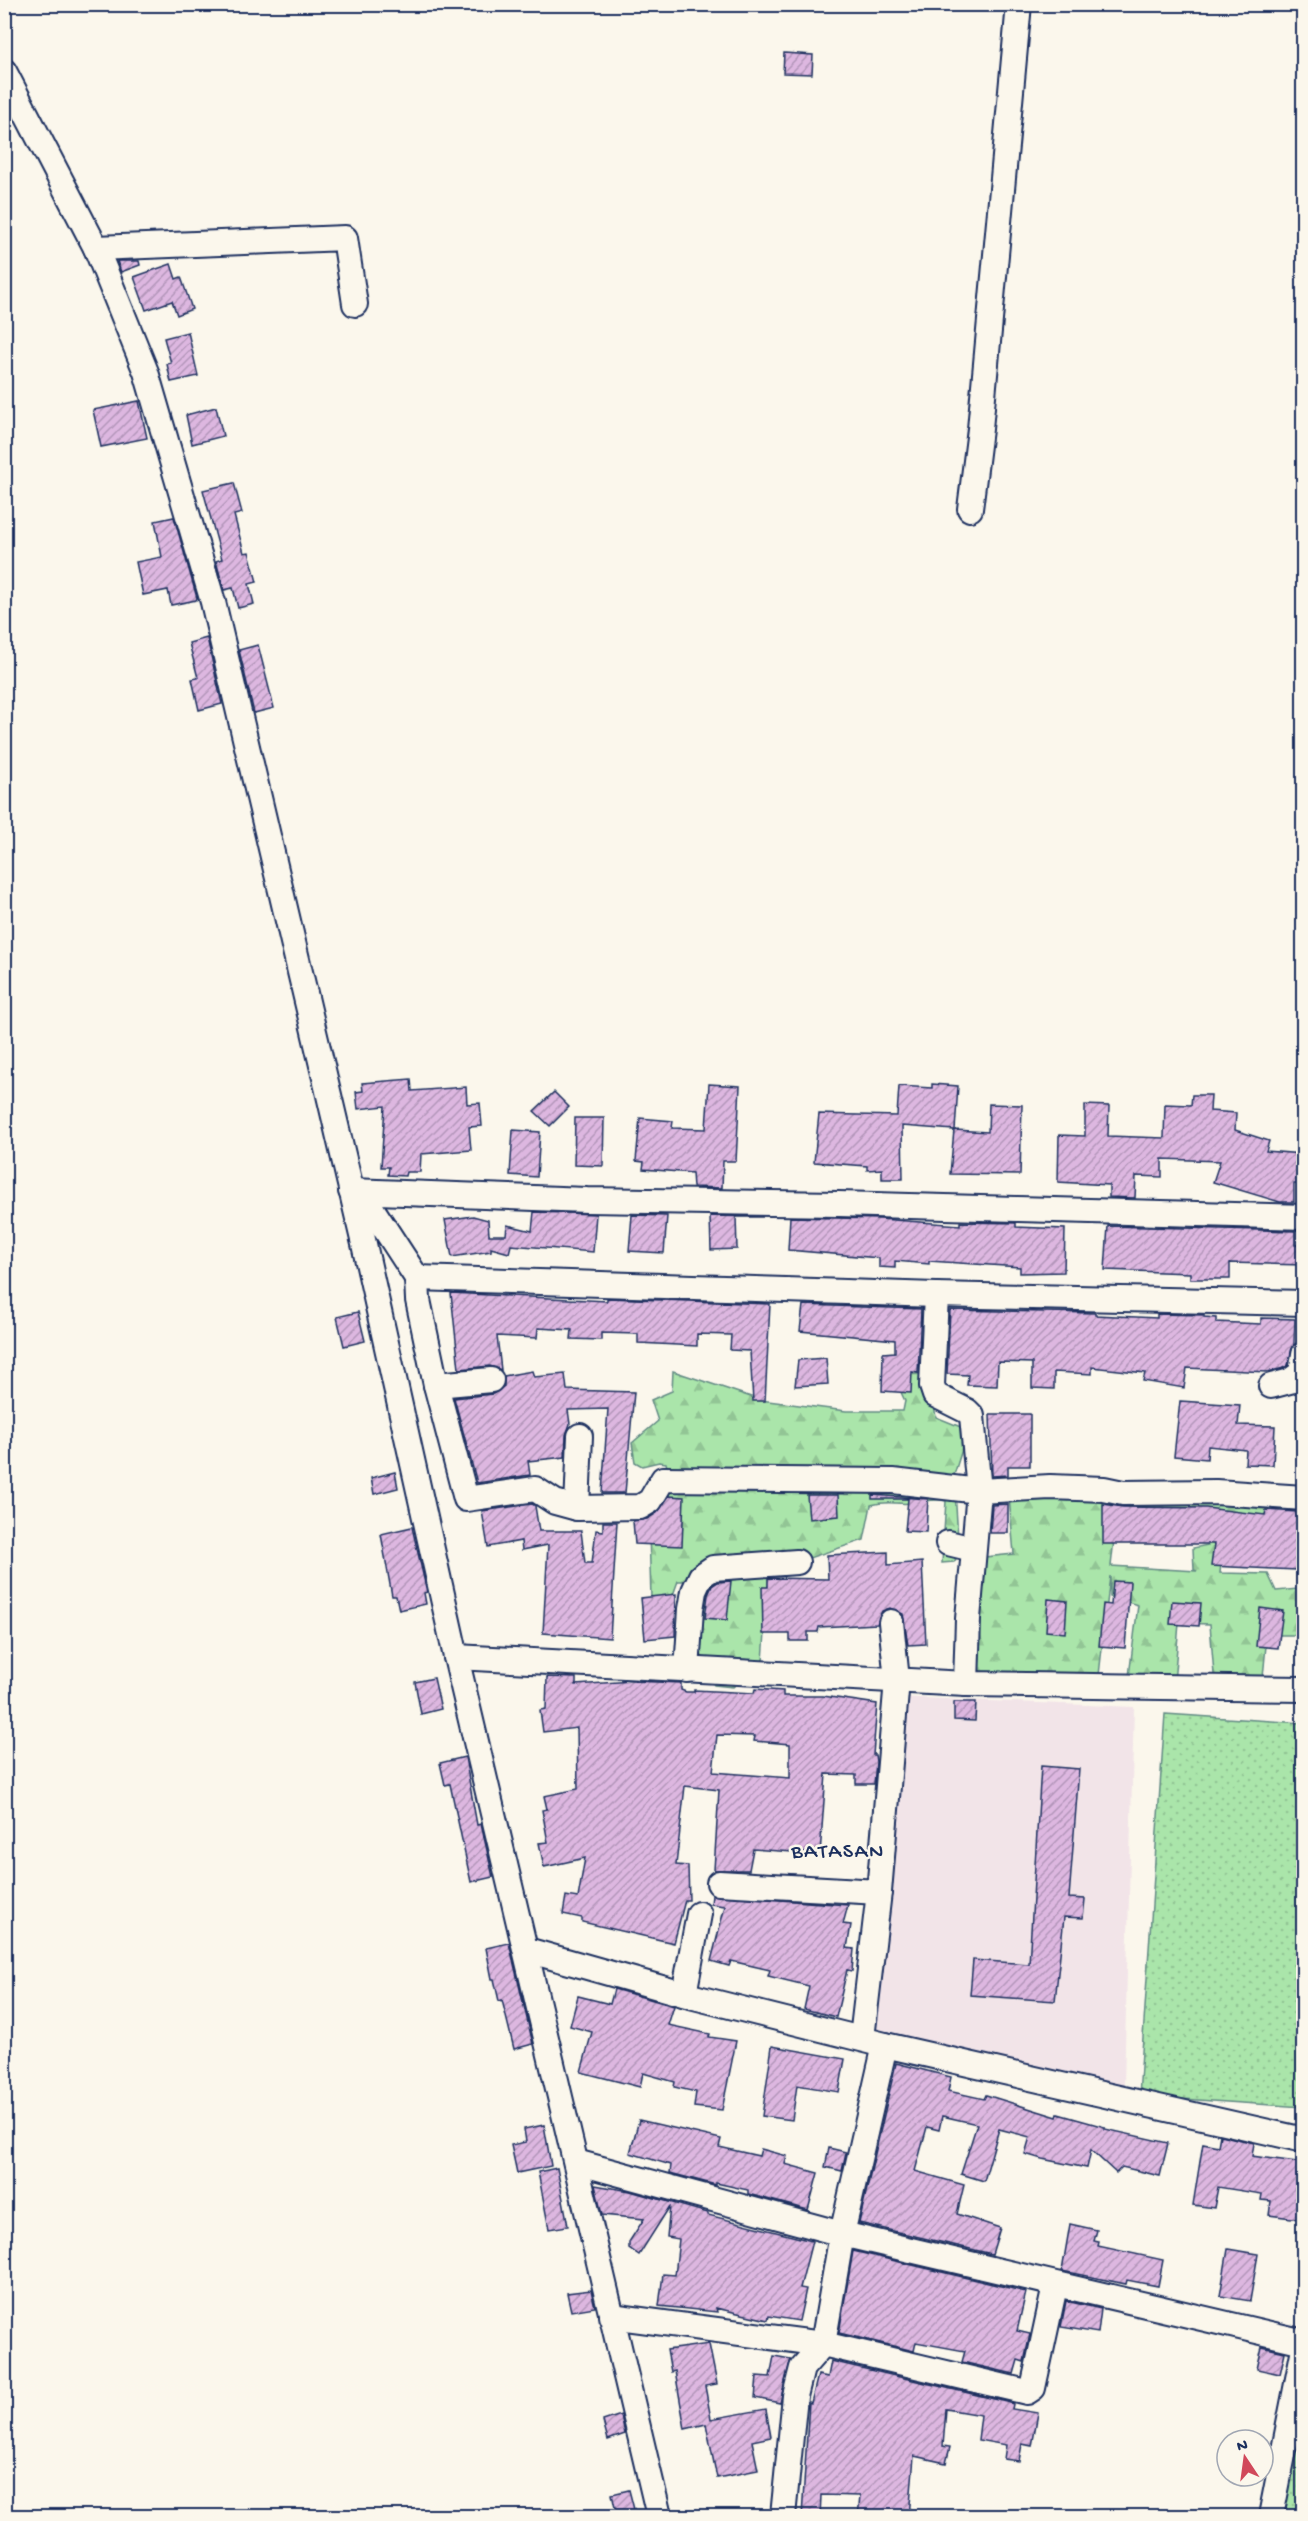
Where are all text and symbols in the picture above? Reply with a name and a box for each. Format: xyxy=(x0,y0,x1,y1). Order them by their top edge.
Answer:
district label: BATASAN xyxy=(790,1840,885,1866)
north arrow xyxy=(1215,2428,1275,2488)
text: N xyxy=(1235,2436,1250,2457)

